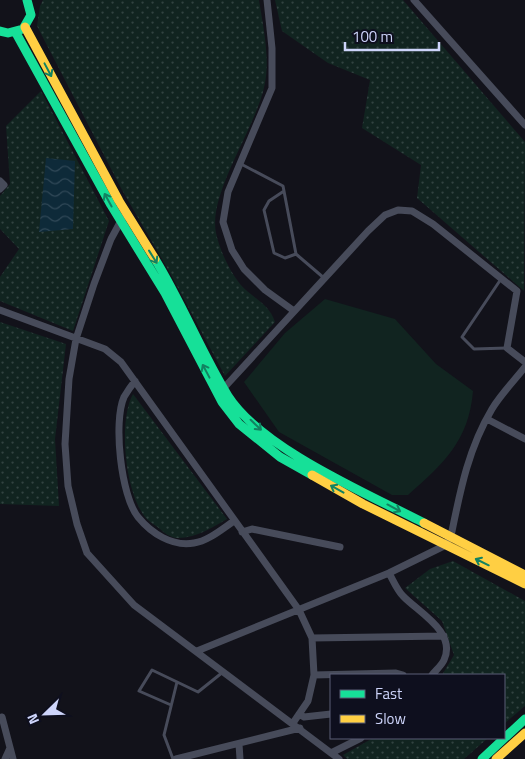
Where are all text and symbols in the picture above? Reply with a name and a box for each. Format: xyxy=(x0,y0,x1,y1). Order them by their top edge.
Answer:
scale bar xyxy=(345,20,439,52)
text: 100 m xyxy=(352,25,393,48)
one-way arrow xyxy=(43,62,53,77)
one-way arrow xyxy=(103,193,112,208)
one-way arrow xyxy=(148,250,159,264)
one-way arrow xyxy=(201,364,211,379)
one-way arrow xyxy=(249,419,262,431)
one-way arrow xyxy=(329,484,344,494)
one-way arrow xyxy=(387,503,402,513)
one-way arrow xyxy=(475,557,490,566)
legend xyxy=(330,674,505,739)
text: Fast xyxy=(375,682,403,705)
north arrow xyxy=(20,689,70,739)
text: Slow xyxy=(375,707,406,730)
text: N xyxy=(21,711,44,728)

